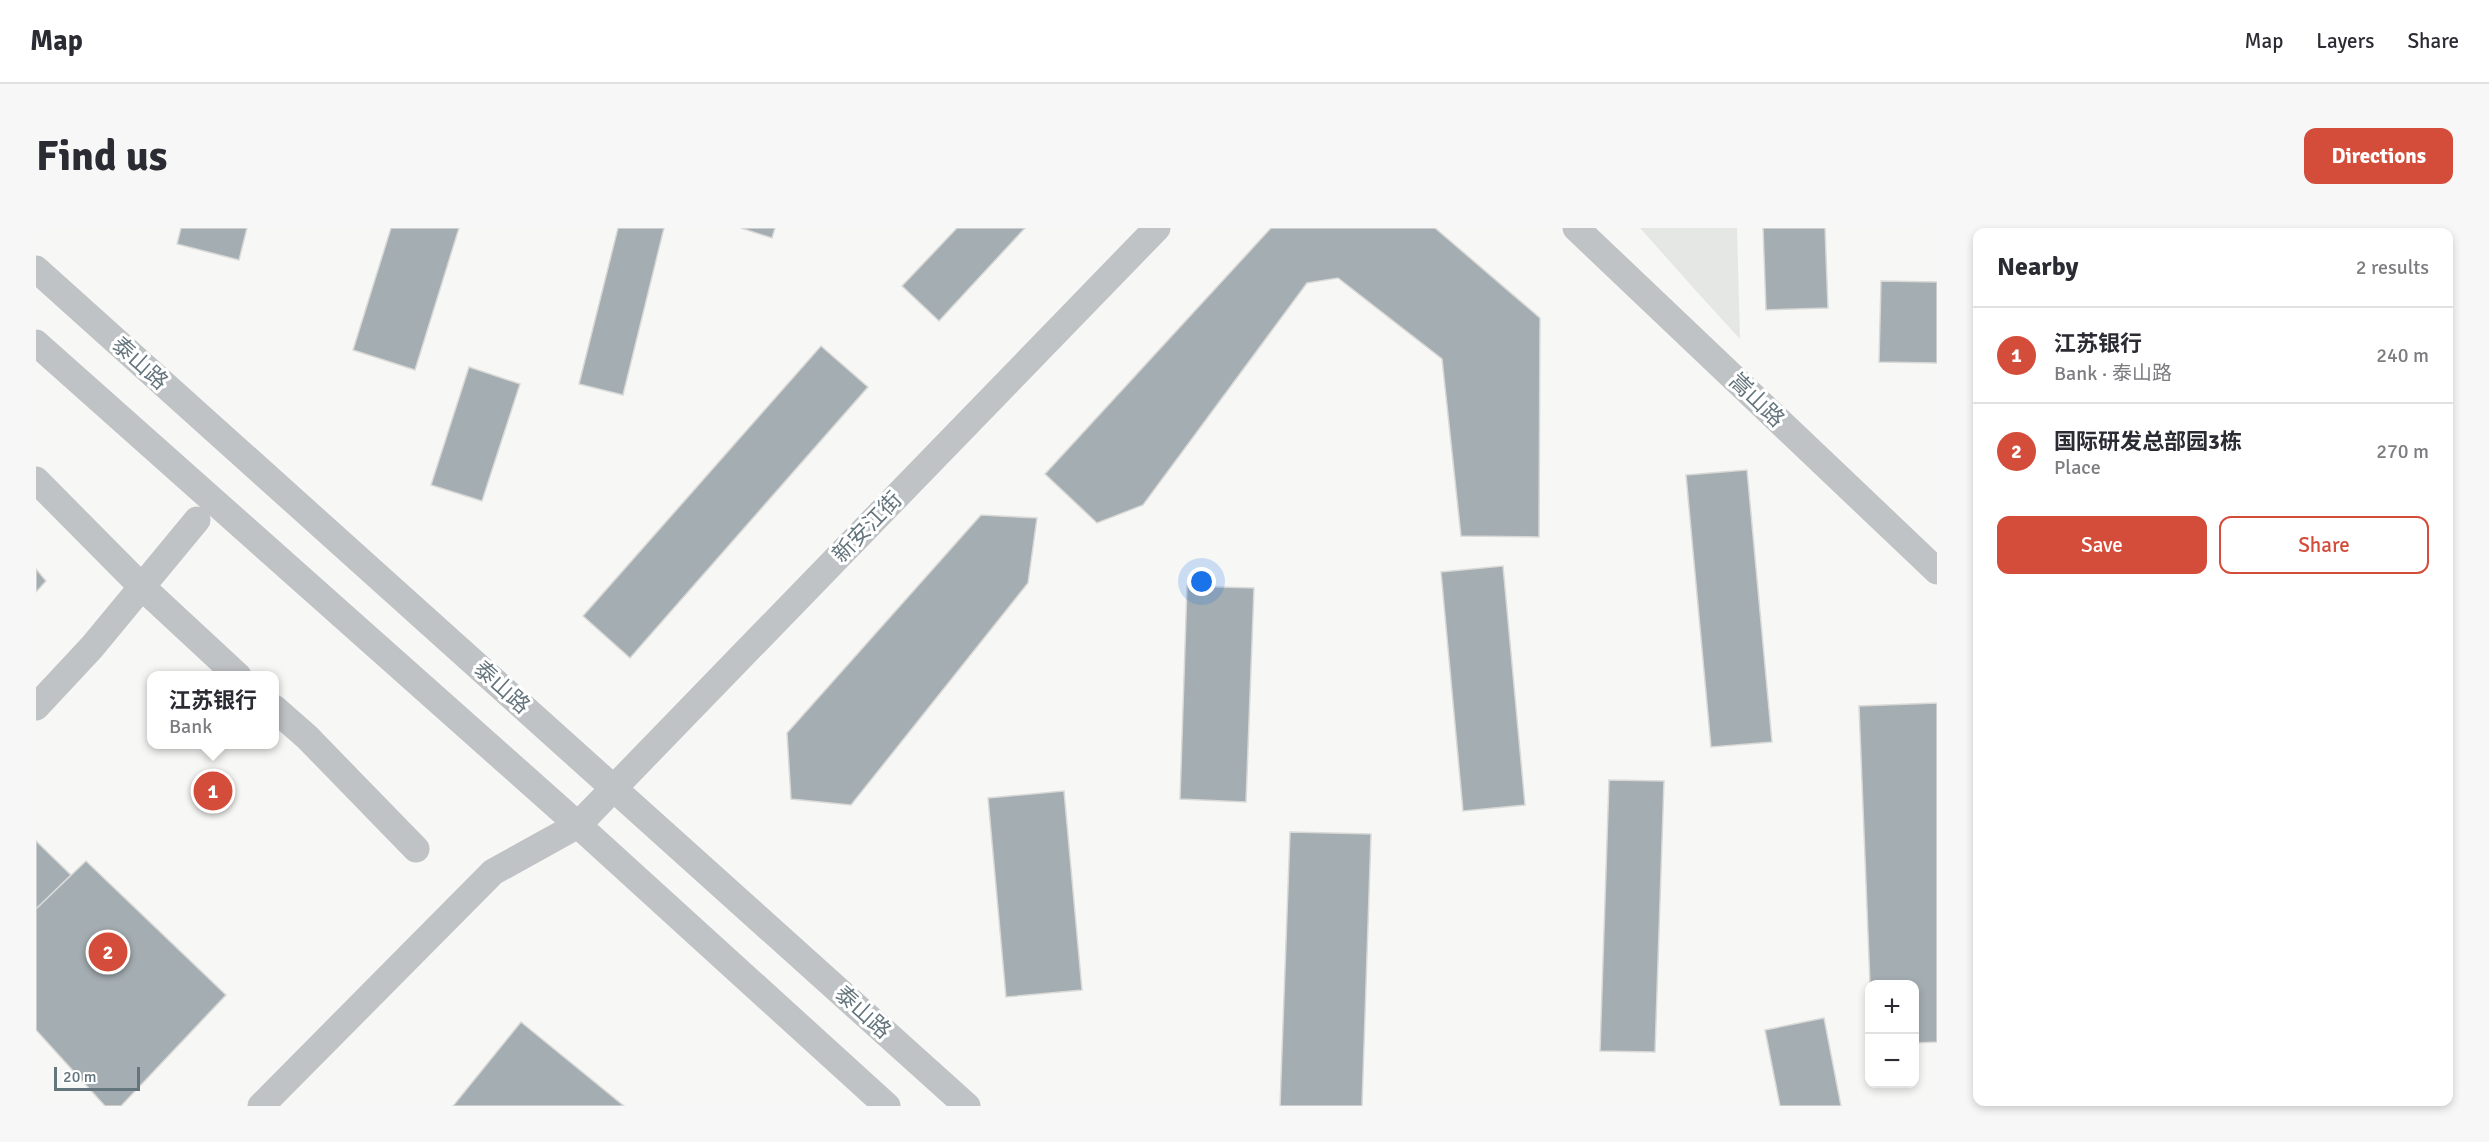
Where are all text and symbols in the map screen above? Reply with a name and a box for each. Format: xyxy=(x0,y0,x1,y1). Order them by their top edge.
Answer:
text: Map xyxy=(30,24,83,58)
text: Map xyxy=(2245,28,2283,54)
text: Layers xyxy=(2316,28,2374,54)
text: Share xyxy=(2407,28,2459,54)
button: Directions xyxy=(2304,128,2453,184)
text: Find us xyxy=(36,131,167,182)
text: Nearby xyxy=(1997,251,2078,283)
text: 2 results xyxy=(2356,255,2429,280)
text: 江苏银行 xyxy=(2054,330,2142,357)
street label: 泰山路 xyxy=(106,331,174,395)
text: 1 xyxy=(2011,343,2022,368)
text: 240 m xyxy=(2376,343,2429,368)
text: Bank · 泰山路 xyxy=(2054,361,2172,386)
street label: 嵩山路 xyxy=(1724,367,1790,433)
text: 国际研发总部园3栋 xyxy=(2054,428,2242,455)
text: 2 xyxy=(2011,439,2022,464)
text: 270 m xyxy=(2376,439,2429,464)
text: Place xyxy=(2054,455,2101,480)
street label: 新安江街 xyxy=(827,486,907,568)
button: Save xyxy=(1997,516,2207,574)
button: Share xyxy=(2219,516,2429,574)
your location xyxy=(1187,567,1216,596)
street label: 泰山路 xyxy=(468,655,536,719)
popup xyxy=(147,671,279,749)
text: 江苏银行 xyxy=(169,687,257,714)
text: Bank xyxy=(169,714,212,739)
pin: 1 xyxy=(194,768,232,814)
pin: 2 xyxy=(88,930,128,974)
street label: 泰山路 xyxy=(829,980,897,1044)
map controls xyxy=(1865,980,1919,1088)
button: + xyxy=(1865,980,1919,1034)
button: − xyxy=(1865,1034,1919,1088)
scale bar xyxy=(54,1064,140,1092)
text: 20 m xyxy=(63,1067,97,1087)

